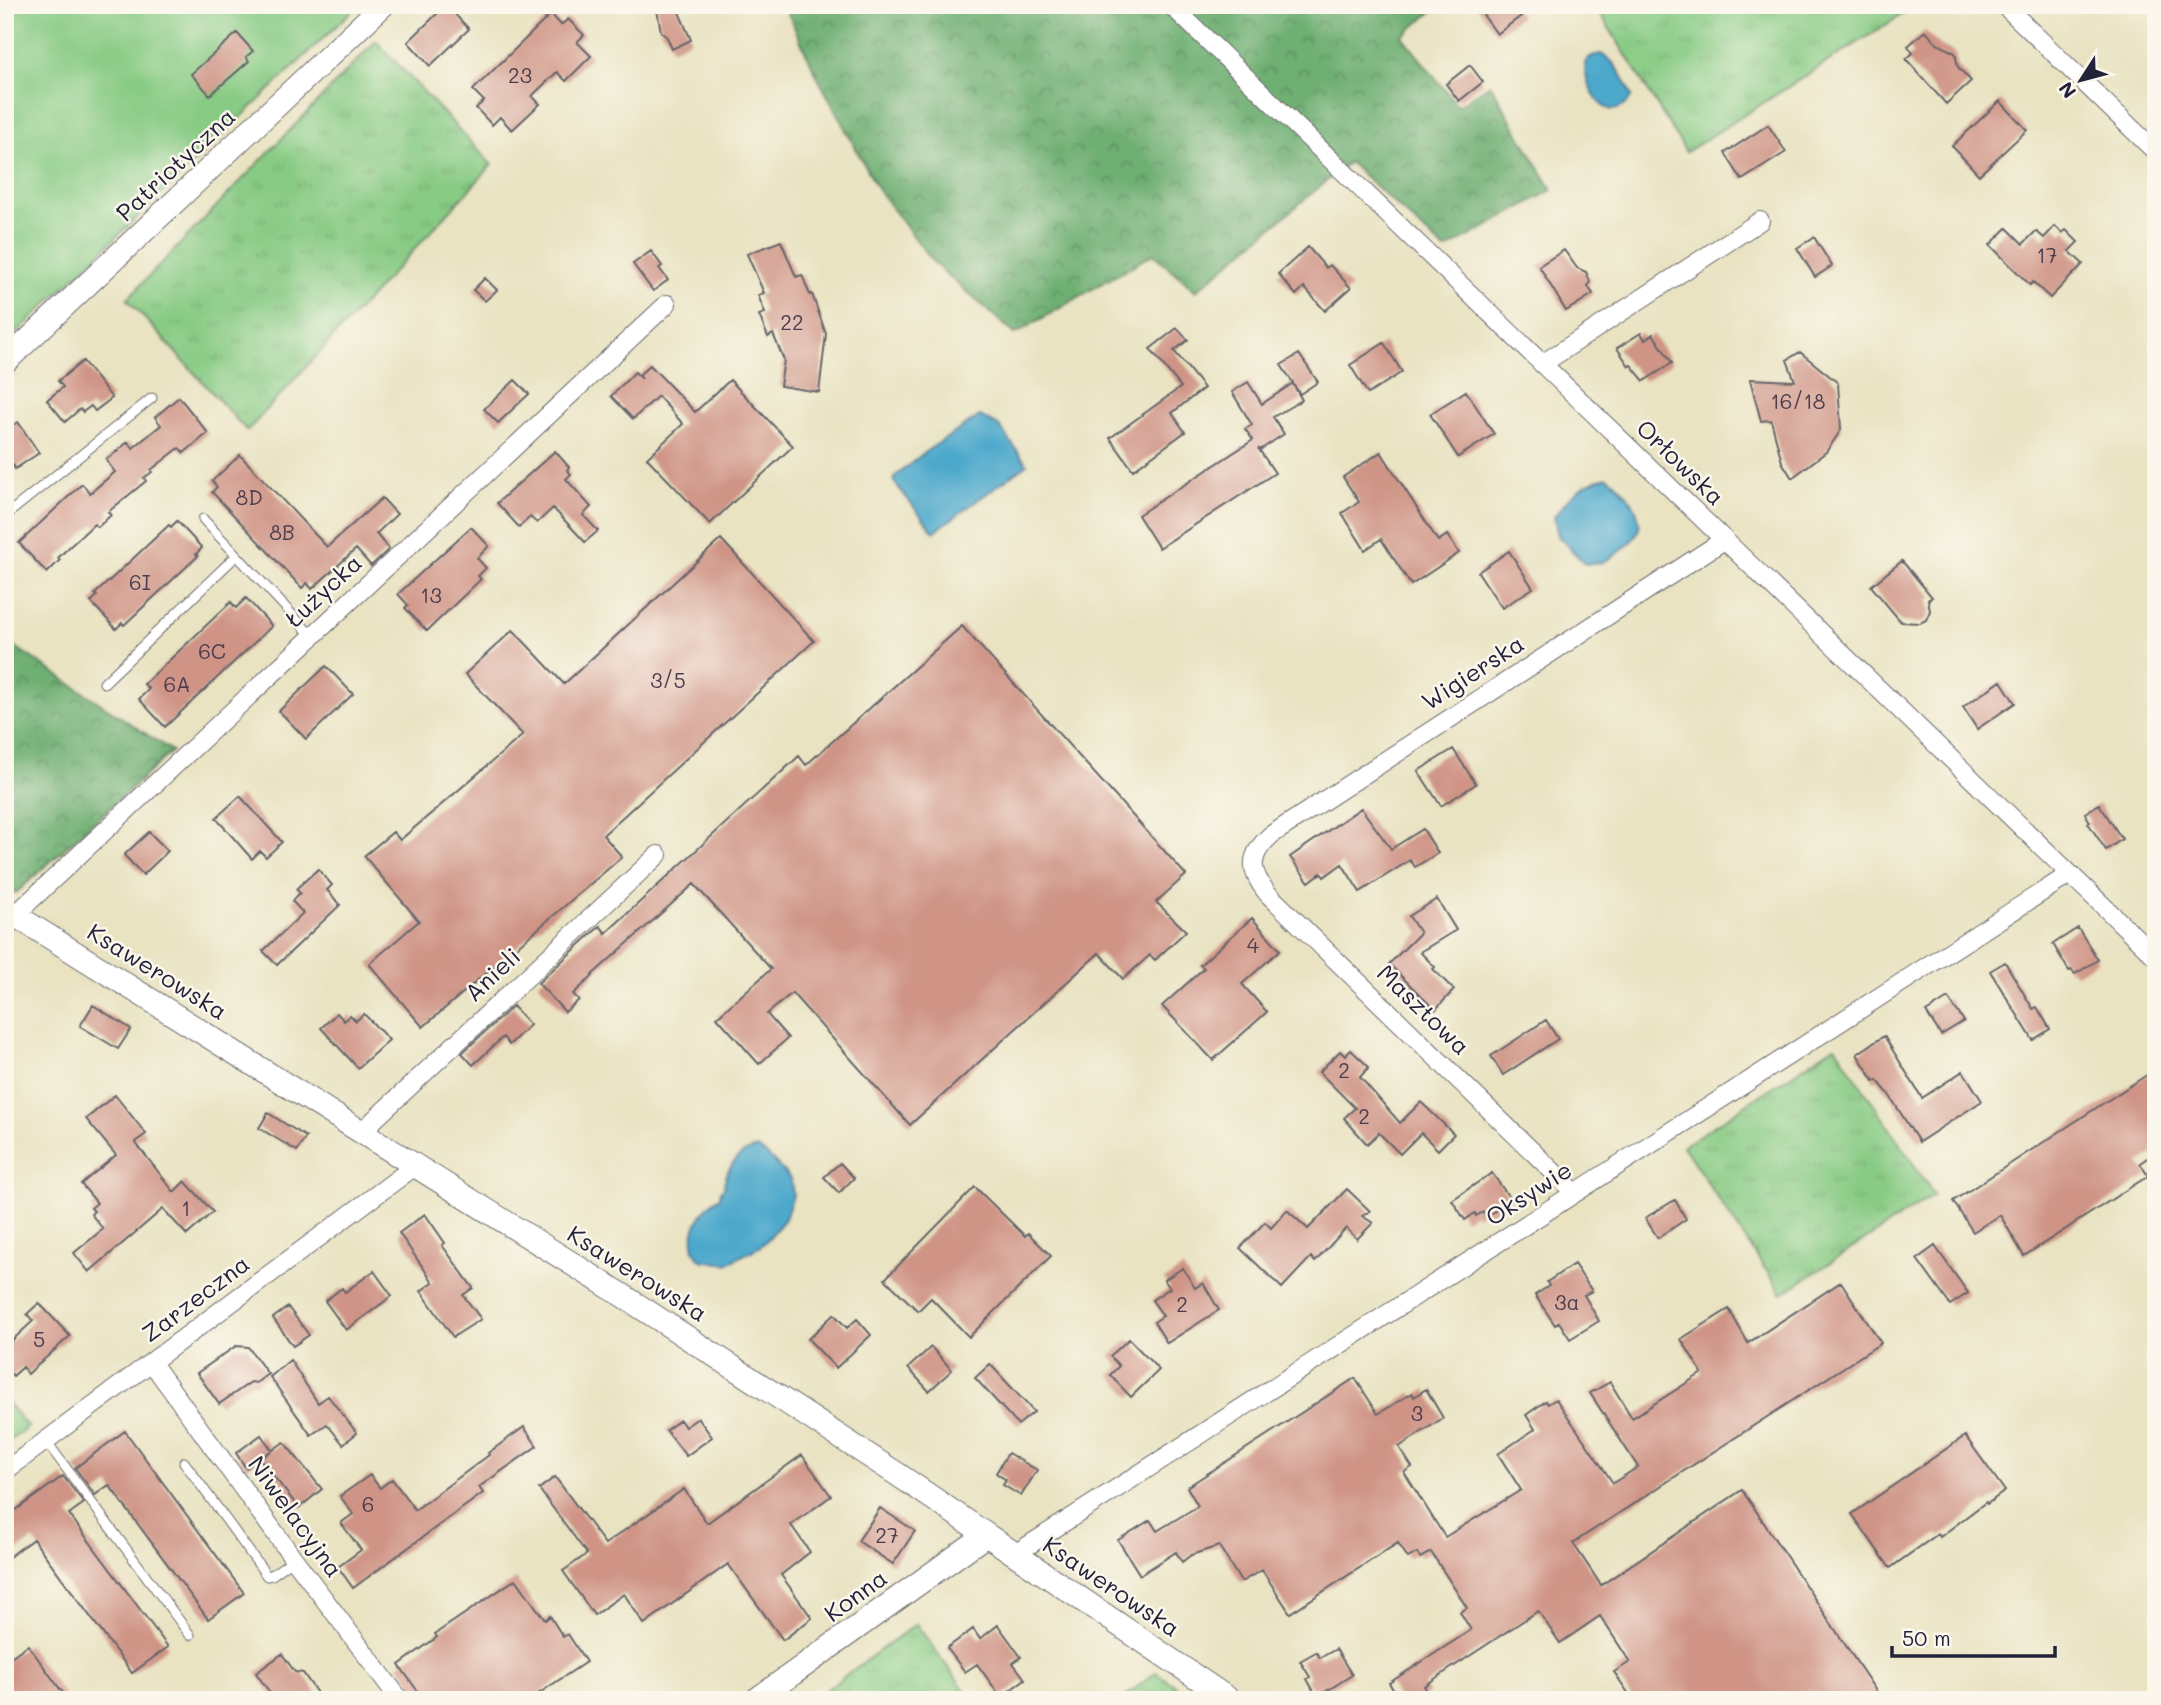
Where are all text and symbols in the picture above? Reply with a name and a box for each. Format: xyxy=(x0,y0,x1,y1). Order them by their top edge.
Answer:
north arrow xyxy=(2046,46,2116,116)
house number: 23 xyxy=(508,61,532,88)
text: N xyxy=(2052,77,2081,103)
street label: Patriotyczna xyxy=(109,101,241,227)
house number: 17 xyxy=(2036,241,2058,268)
house number: 22 xyxy=(780,308,804,335)
house number: 16/18 xyxy=(1770,387,1826,414)
street label: Orłowska xyxy=(1630,412,1732,512)
house number: 8D xyxy=(235,483,263,510)
house number: 8B xyxy=(269,518,295,545)
street label: Łużycka xyxy=(278,547,368,633)
house number: 6I xyxy=(129,568,151,595)
house number: 13 xyxy=(420,581,442,608)
street label: Wigierska xyxy=(1415,627,1529,716)
house number: 6C xyxy=(198,637,226,664)
house number: 3/5 xyxy=(650,666,686,693)
house number: 6A xyxy=(163,670,191,697)
street label: Ksawerowska xyxy=(82,915,233,1026)
house number: 4 xyxy=(1247,931,1260,958)
street label: Anieli xyxy=(457,940,526,1008)
street label: Masztowa xyxy=(1371,957,1477,1061)
house number: 2 xyxy=(1338,1056,1350,1083)
house number: 2 xyxy=(1358,1102,1370,1129)
street label: Oksywie xyxy=(1479,1153,1577,1232)
house number: 1 xyxy=(181,1194,191,1221)
street label: Ksawerowska xyxy=(562,1217,713,1328)
street label: Zarzeczna xyxy=(135,1247,255,1348)
house number: 3a xyxy=(1554,1288,1580,1315)
house number: 2 xyxy=(1176,1290,1188,1317)
house number: 5 xyxy=(33,1325,45,1352)
house number: 3 xyxy=(1411,1399,1423,1426)
street label: Niwelacyjna xyxy=(242,1449,351,1583)
house number: 6 xyxy=(362,1490,374,1517)
house number: 27 xyxy=(875,1521,899,1548)
street label: Ksawerowska xyxy=(1037,1528,1186,1643)
street label: Konna xyxy=(818,1562,893,1628)
scale bar xyxy=(1892,1614,2054,1658)
text: 50 m xyxy=(1902,1624,1951,1651)

